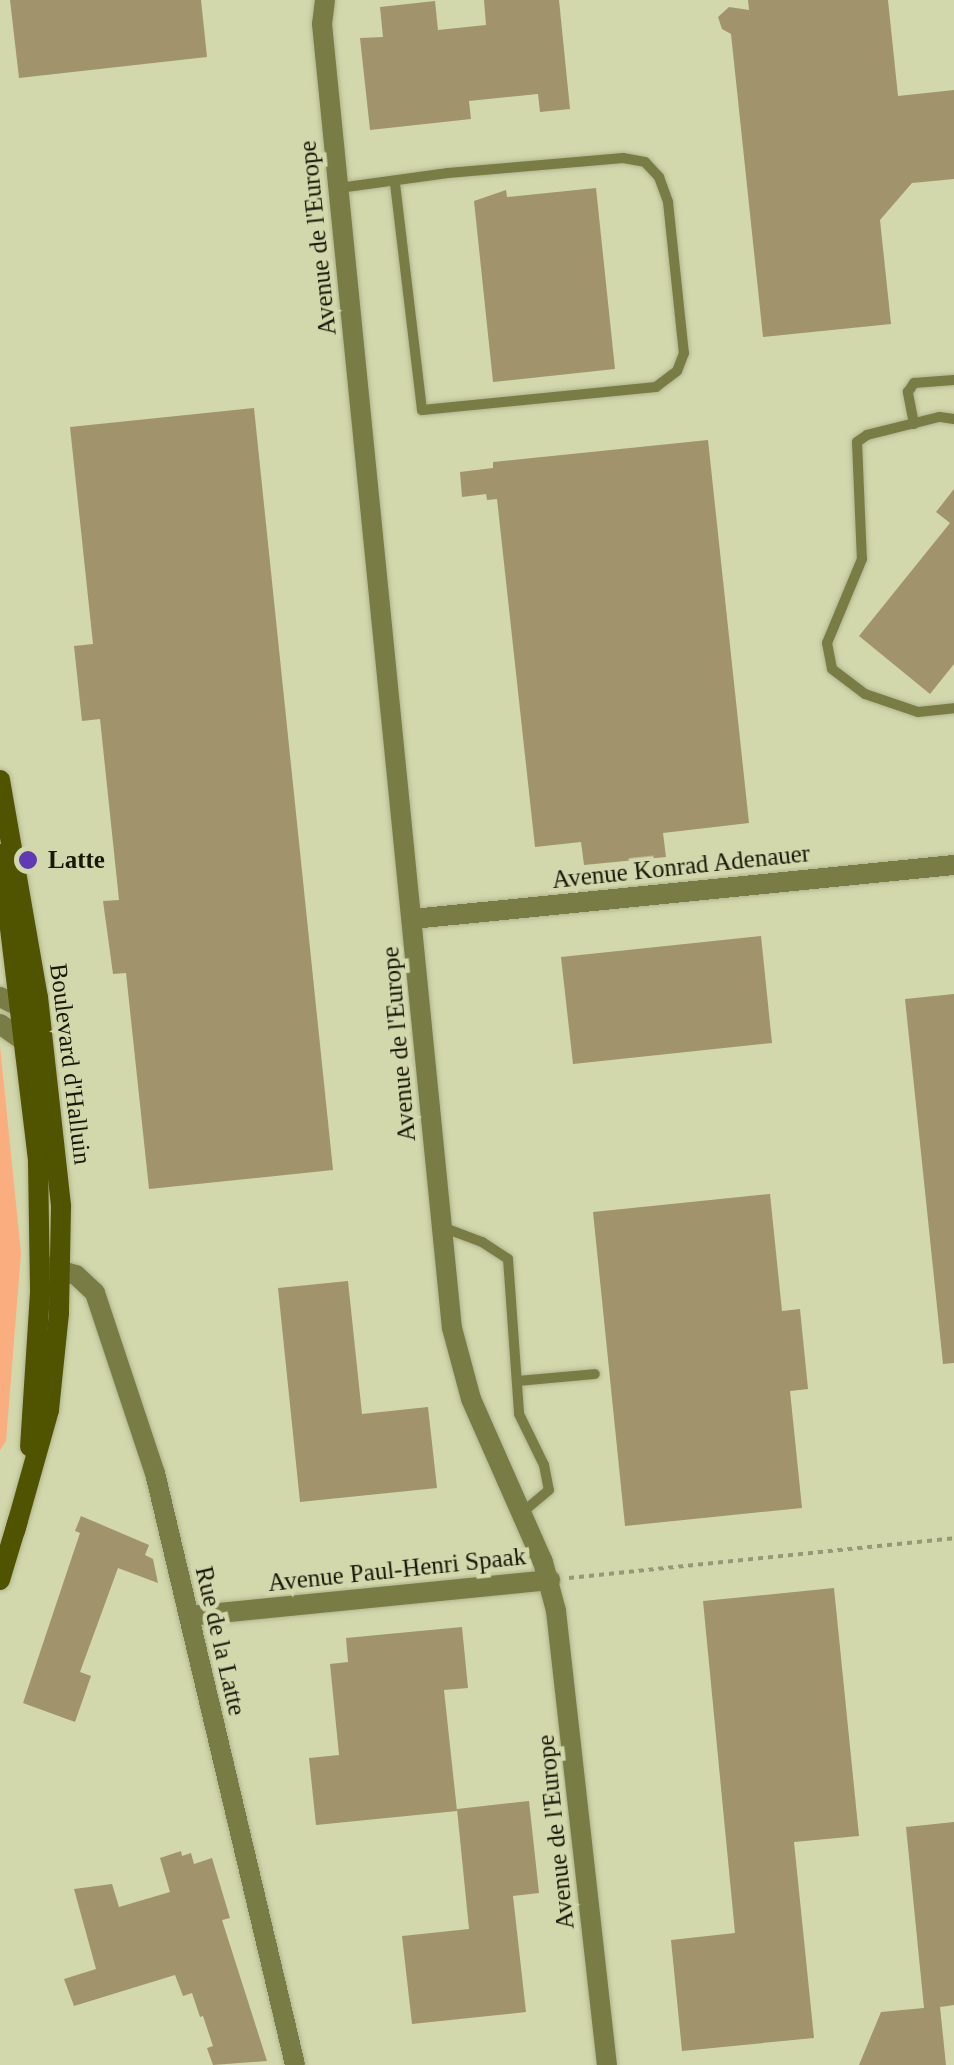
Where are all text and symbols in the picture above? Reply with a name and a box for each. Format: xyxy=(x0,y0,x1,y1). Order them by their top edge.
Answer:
street label: Avenue de l'Europe xyxy=(293,139,343,337)
street label: Avenue Konrad Adenauer xyxy=(550,838,812,896)
place label: Latte xyxy=(48,845,105,875)
marker: Latte xyxy=(17,849,39,871)
street label: Avenue de l'Europe xyxy=(376,945,422,1143)
street label: Boulevard d'Halluin xyxy=(43,962,97,1166)
street label: Avenue Paul-Henri Spaak xyxy=(267,1542,527,1598)
street label: Rue de la Latte xyxy=(188,1564,252,1718)
street label: Avenue de l'Europe xyxy=(531,1733,581,1931)

